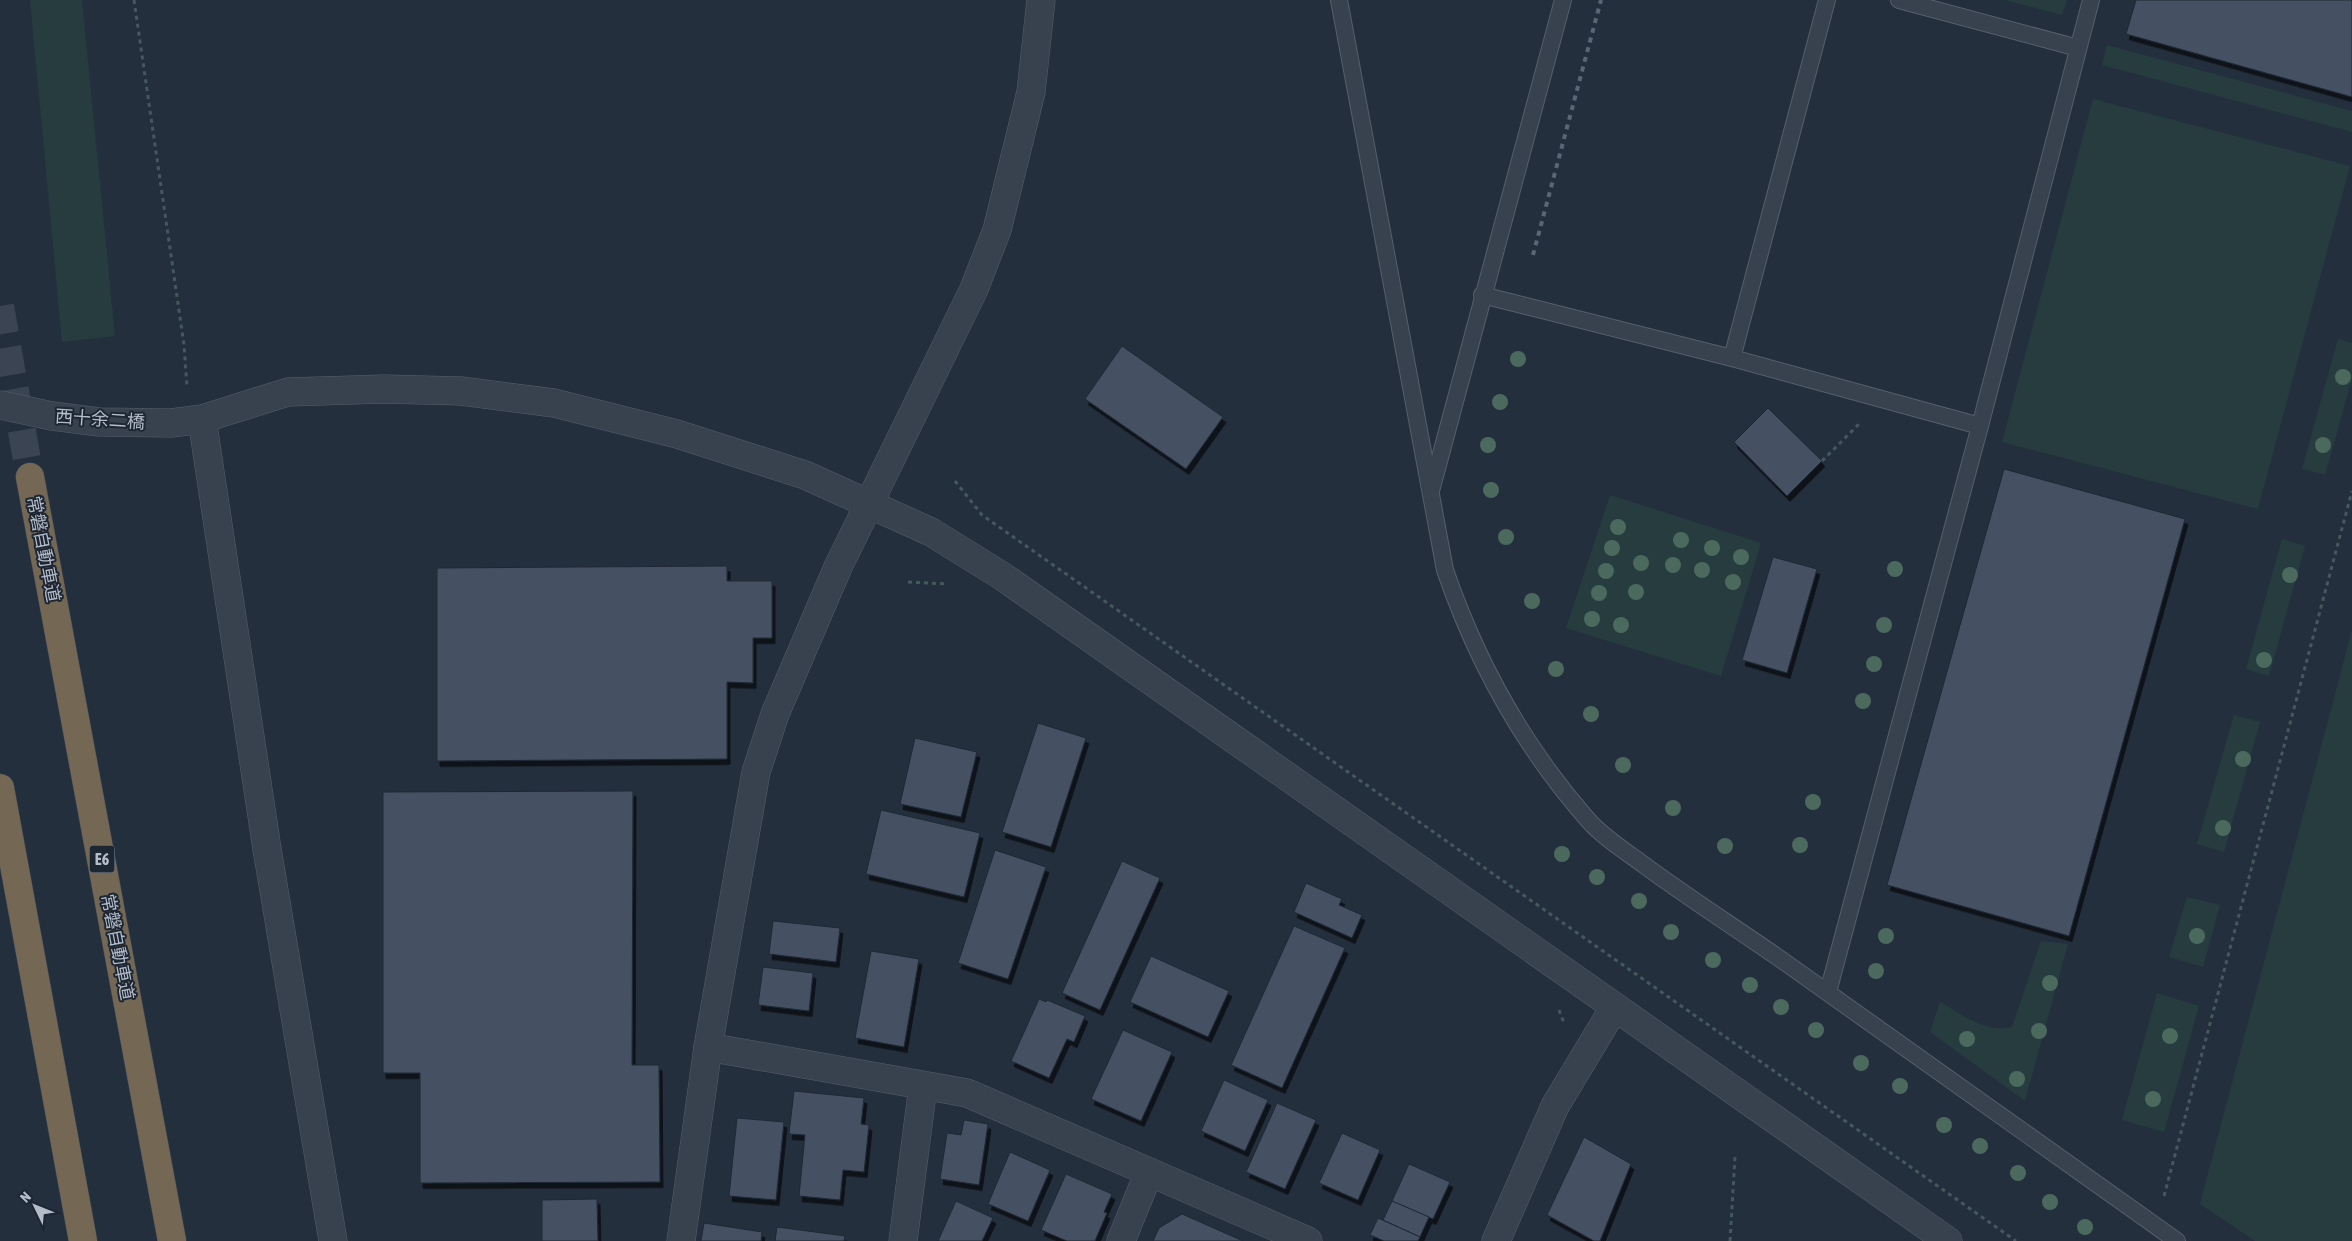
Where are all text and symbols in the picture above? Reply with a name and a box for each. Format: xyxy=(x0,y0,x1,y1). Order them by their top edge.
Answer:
street label: 西十余二橋 xyxy=(54,405,146,433)
street label: 常磐自動車道 xyxy=(23,494,65,604)
road number: E6 xyxy=(90,846,114,872)
street label: 常磐自動車道 xyxy=(97,892,139,1002)
north arrow xyxy=(10,1181,60,1231)
text: N xyxy=(17,1189,34,1206)

